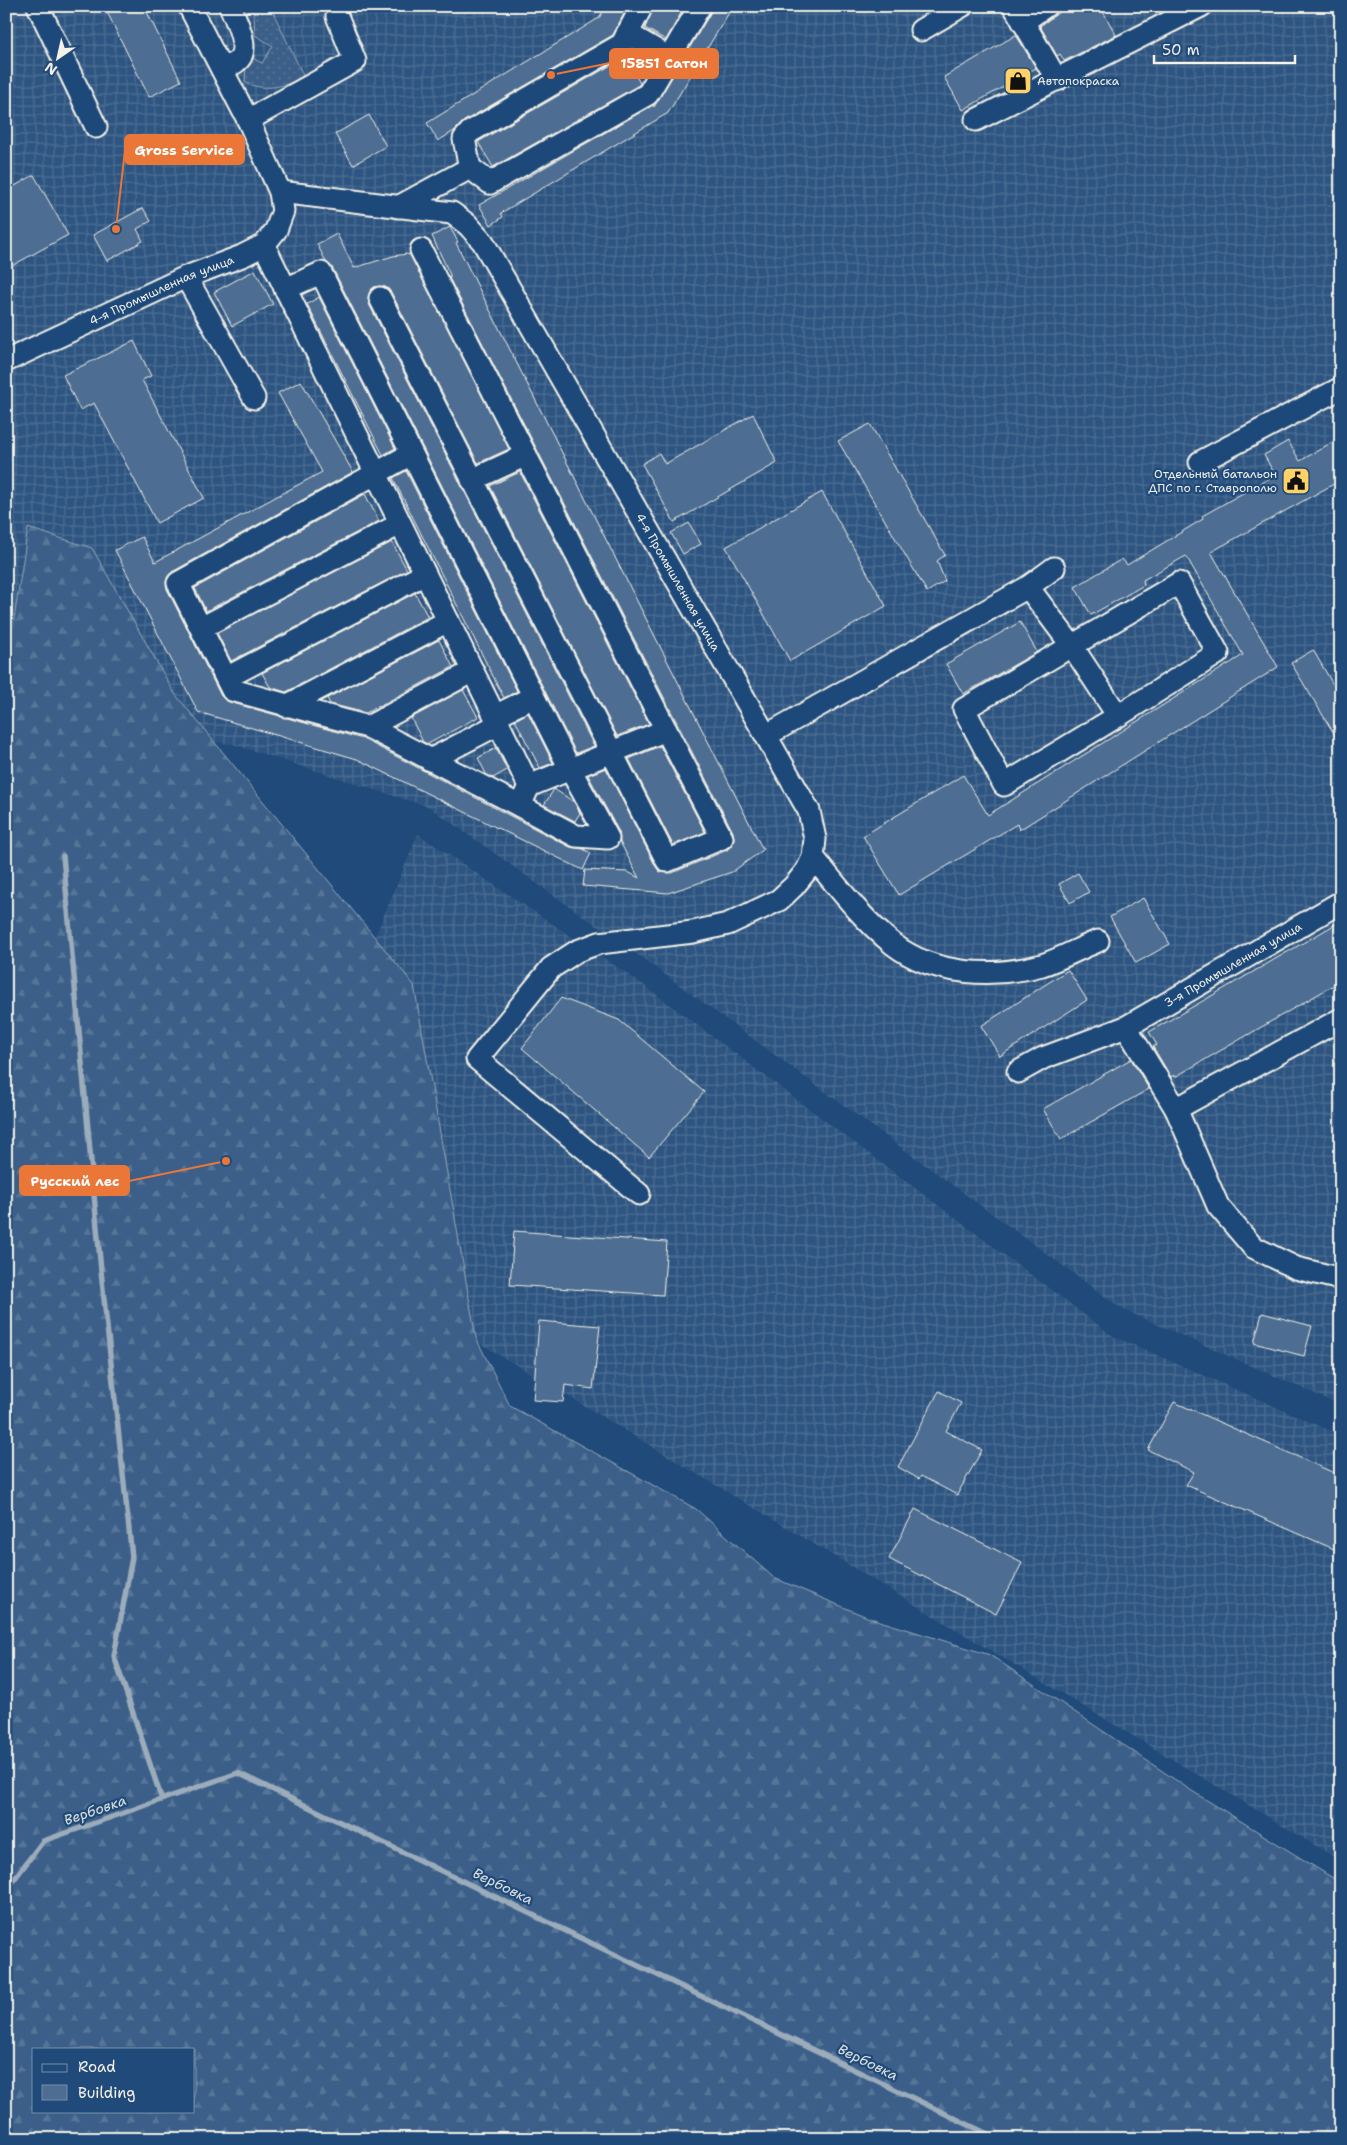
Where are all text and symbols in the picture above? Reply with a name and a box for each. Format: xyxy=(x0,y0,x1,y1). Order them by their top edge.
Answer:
north arrow xyxy=(32,32,82,82)
scale bar xyxy=(1154,32,1296,64)
text: 50 m xyxy=(1162,40,1200,60)
callout: 15851 Сатон xyxy=(610,49,718,78)
text: 15851 Сатон xyxy=(620,54,708,72)
text: N xyxy=(41,58,60,79)
shop icon: Автопокраска xyxy=(1003,66,1033,96)
place label: Автопокраска xyxy=(1037,73,1120,89)
callout: Gross Service xyxy=(125,135,244,164)
text: Gross Service xyxy=(134,141,234,159)
street label: 4-я Промышленная улица xyxy=(87,252,237,329)
place label: Отдельный батальон ДПС по г. Ставрополю xyxy=(1148,466,1277,496)
public building icon: Отдельный батальон ДПС по г. Ставрополю xyxy=(1281,466,1311,496)
street label: 4-я Промышленная улица xyxy=(632,510,724,655)
street label: 3-я Промышленная улица xyxy=(1161,918,1305,1011)
callout: Русский лес xyxy=(20,1166,129,1195)
text: Русский лес xyxy=(31,1172,119,1190)
water label: Вербовка xyxy=(61,1791,129,1829)
water label: Вербовка xyxy=(470,1864,536,1908)
water label: Вербовка xyxy=(835,2040,901,2084)
legend xyxy=(32,2048,195,2112)
text: Road xyxy=(78,2057,116,2077)
text: Building xyxy=(78,2083,135,2103)

